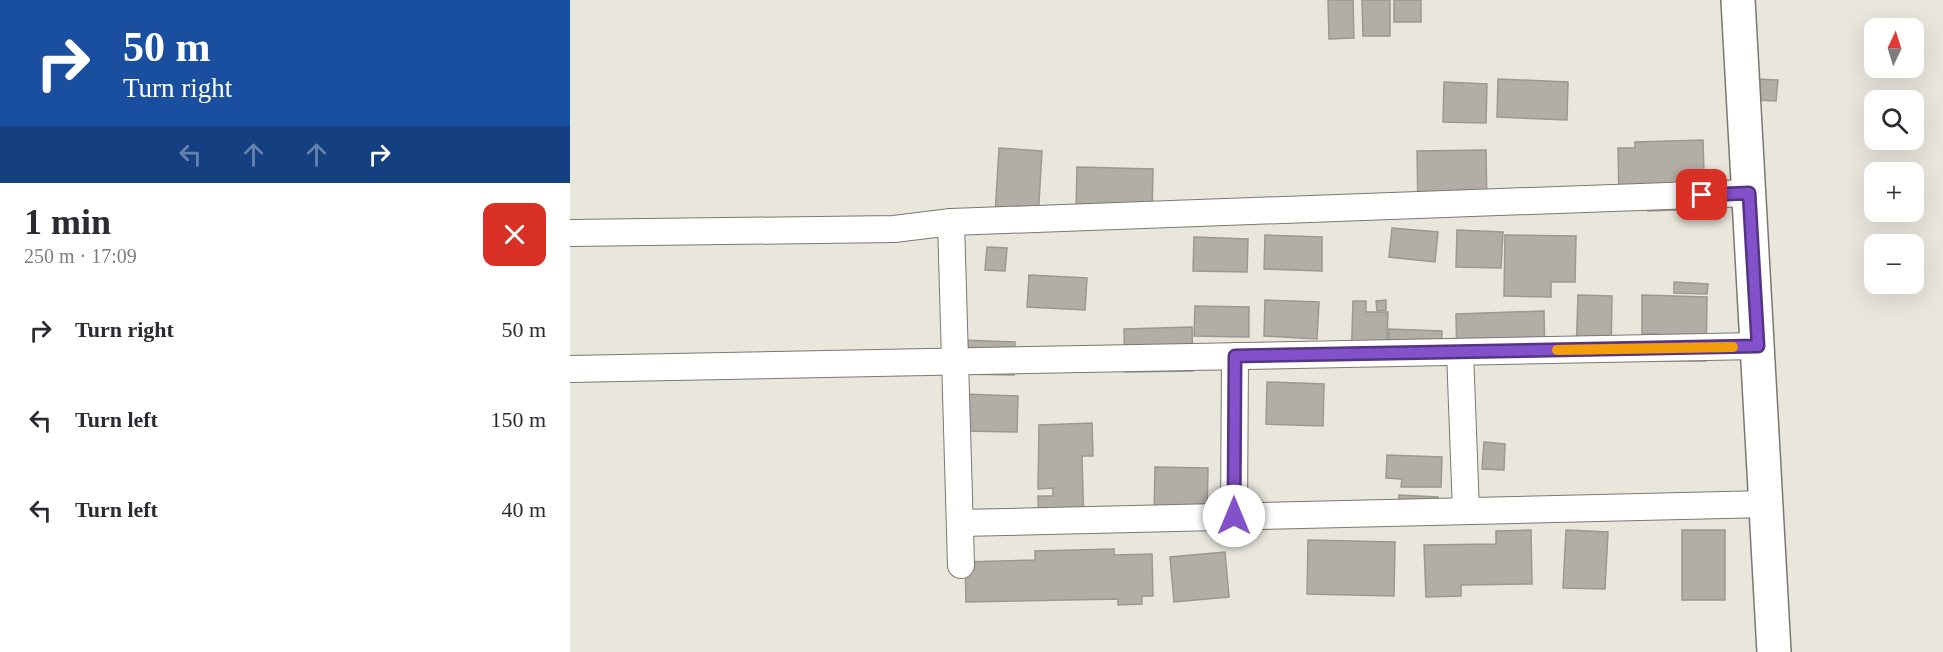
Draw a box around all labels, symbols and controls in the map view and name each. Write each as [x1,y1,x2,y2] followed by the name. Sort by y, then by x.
[1864,18,1924,78] north arrow
[1864,18,1924,294] map controls
[24,24,102,102] icon: right
[123,24,211,70] text: 50 m
[123,73,232,103] text: Turn right
[1864,90,1924,150] button: search
[174,138,207,171] icon: left
[237,138,270,171] icon: ahead
[300,138,333,171] icon: ahead
[363,138,396,171] icon: right
[1864,162,1924,222] button: +
[1676,169,1727,220] pin
[1685,178,1718,211] icon: arrive
[24,202,111,242] text: 1 min
[483,203,546,266] button: close
[1864,234,1924,294] button: −
[24,245,137,267] text: 250 m · 17:09
[24,314,57,347] icon: right
[75,317,174,342] text: Turn right
[501,317,546,342] text: 50 m
[24,404,57,437] icon: left
[75,407,158,432] text: Turn left
[490,407,546,432] text: 150 m
[1202,484,1266,548] position arrow
[24,494,57,527] icon: left
[75,497,158,522] text: Turn left
[501,497,546,522] text: 40 m

